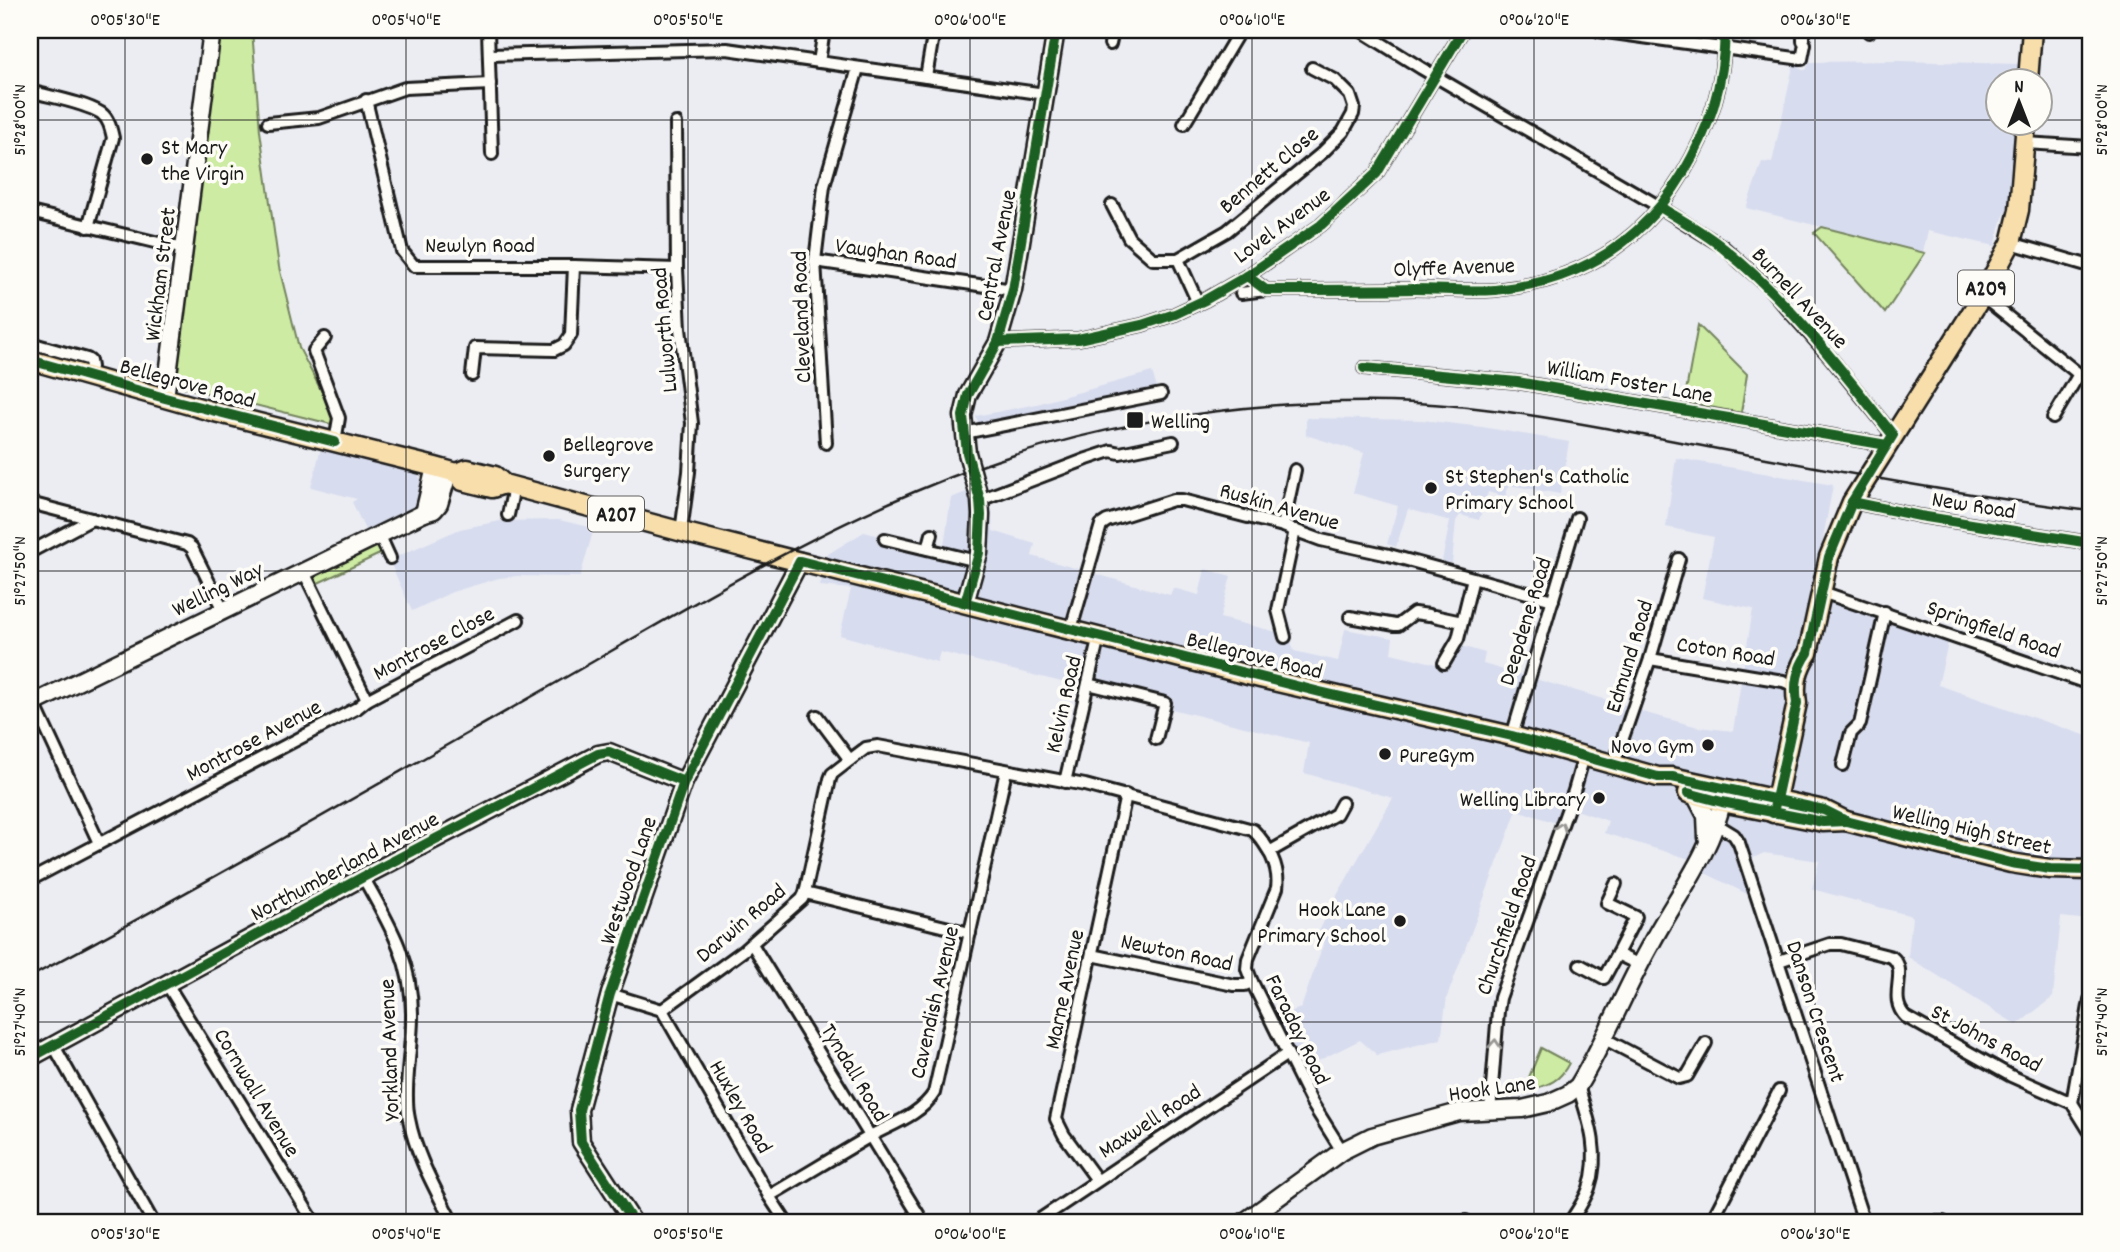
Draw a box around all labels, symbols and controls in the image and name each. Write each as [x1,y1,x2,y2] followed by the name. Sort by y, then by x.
[90,9,160,34] text: 0°05'30"E
[371,9,441,34] text: 0°05'40"E
[653,9,723,34] text: 0°05'50"E
[934,9,1006,34] text: 0°06'00"E
[1219,9,1285,34] text: 0°06'10"E
[1499,9,1569,34] text: 0°06'20"E
[1780,9,1850,34] text: 0°06'30"E
[1983,66,2054,136] north arrow
[2014,75,2024,102] text: N
[9,84,34,156] text: 51°28'00"N
[2091,84,2116,156] text: 51°28'00"N
[1213,120,1327,223] street label: Bennett Close
[161,133,244,192] place label: St Mary the Virgin
[139,151,155,167] marker: St Mary the Virgin
[1228,180,1338,273] street label: Lovel Avenue
[969,187,1027,324] street label: Central Avenue
[138,206,187,343] street label: Wickham Street
[425,231,535,264] street label: Newlyn Road
[833,231,958,280] street label: Vaughan Road
[1742,241,1855,358] street label: Burnell Avenue
[785,250,822,384] street label: Cleveland Road
[1393,251,1516,288] street label: Olyffe Avenue
[645,266,688,394] street label: Lulworth Road
[1958,270,2014,306] road number: A209
[116,351,258,419] street label: Bellegrove Road
[1544,353,1715,414] street label: William Foster Lane
[1151,407,1210,440] place label: Welling
[1125,410,1145,430] marker: Welling
[563,430,654,489] place label: Bellegrove Surgery
[541,448,557,464] marker: Bellegrove Surgery
[1445,462,1629,521] place label: St Stephen's Catholic Primary School
[1215,476,1343,541] street label: Ruskin Avenue
[1423,480,1439,496] marker: St Stephen's Catholic Primary School
[1929,485,2018,530] street label: New Road
[588,496,644,532] road number: A207
[9,536,34,606] text: 51°27'50"N
[2091,536,2116,606] text: 51°27'50"N
[1492,554,1563,690] street label: Deepdene Road
[167,555,270,627] street label: Welling Way
[1922,593,2064,670] street label: Springfield Road
[1599,596,1664,718] street label: Edmund Road
[368,599,501,691] street label: Montrose Close
[1183,625,1326,690] street label: Bellegrove Road
[1674,629,1777,678] street label: Coton Road
[1038,653,1093,757] street label: Kelvin Road
[181,692,328,792] street label: Montrose Avenue
[1611,732,1694,765] place label: Novo Gym
[1700,737,1716,753] marker: Novo Gym
[1399,741,1475,774] place label: PureGym
[1377,746,1393,762] marker: PureGym
[1460,785,1586,818] place label: Welling Library
[1591,790,1607,806] marker: Welling Library
[1888,797,2054,866] street label: Welling High Street
[245,804,446,932] street label: Northumberland Avenue
[593,813,668,950] street label: Westwood Lane
[1553,822,1567,834] one-way arrow
[1469,852,1548,1000] street label: Churchfield Road
[690,877,795,972] street label: Darwin Road
[1257,895,1387,954] place label: Hook Lane Primary School
[1392,913,1408,929] marker: Hook Lane Primary School
[903,923,970,1082] street label: Cavendish Avenue
[1117,926,1235,982] street label: Newton Road
[1038,927,1095,1053] street label: Marne Avenue
[1775,937,1852,1087] street label: Danson Crescent
[1255,970,1337,1091] street label: Faraday Road
[373,978,410,1122] street label: Yorkland Avenue
[9,988,34,1056] text: 51°27'40"N
[2091,988,2116,1056] text: 51°27'40"N
[1924,997,2047,1083] street label: St Johns Road
[811,1018,895,1129] street label: Tyndall Road
[203,1023,307,1165] street label: Cornwall Avenue
[1487,1038,1502,1049] one-way arrow
[699,1055,779,1161] street label: Huxley Road
[1447,1068,1538,1113] street label: Hook Lane
[1093,1077,1209,1169] street label: Maxwell Road
[90,1223,160,1248] text: 0°05'30"E
[371,1223,441,1248] text: 0°05'40"E
[653,1223,723,1248] text: 0°05'50"E
[934,1223,1006,1248] text: 0°06'00"E
[1219,1223,1285,1248] text: 0°06'10"E
[1499,1223,1569,1248] text: 0°06'20"E
[1780,1223,1850,1248] text: 0°06'30"E

